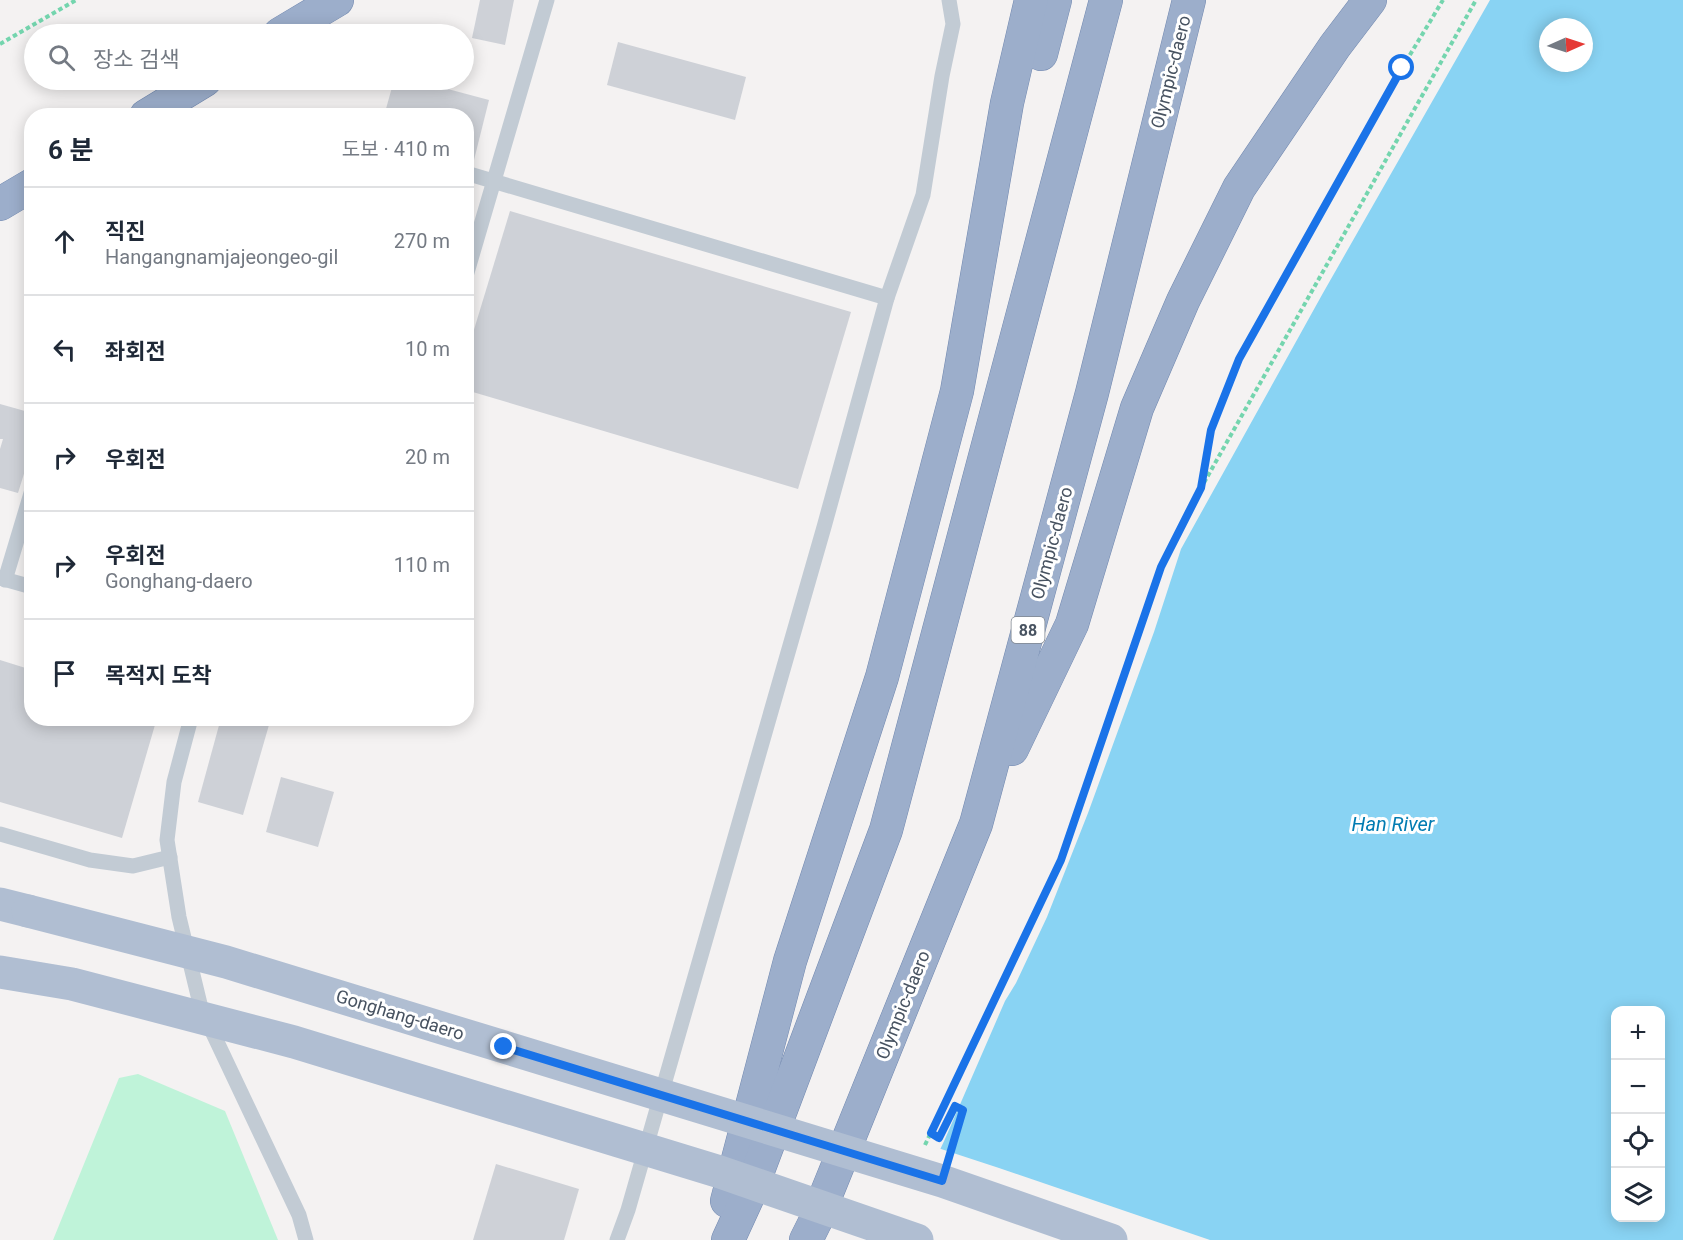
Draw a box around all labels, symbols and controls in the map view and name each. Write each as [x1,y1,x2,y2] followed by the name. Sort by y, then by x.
[1146,13,1195,131] street label: Olympic-daero
[1539,18,1593,72] north arrow
[24,24,474,90] search box
[45,41,78,74] icon: search
[93,47,179,72] text: 장소 검색
[1388,54,1414,80] route start
[48,135,93,165] text: 6 분
[342,137,450,161] text: 도보 · 410 m
[105,219,145,244] text: 직진
[48,225,81,258] icon: ahead
[394,229,450,253] text: 270 m
[105,245,338,269] text: Hangangnamjajeongeo-gil
[48,333,81,366] icon: left
[405,337,450,361] text: 10 m
[105,339,166,364] text: 좌회전
[48,441,81,474] icon: right
[405,445,450,469] text: 20 m
[105,447,166,472] text: 우회전
[1026,484,1077,601] street label: Olympic-daero
[105,543,166,568] text: 우회전
[48,549,81,582] icon: right
[394,553,450,577] text: 110 m
[105,569,253,593] text: Gonghang-daero
[1012,617,1044,643] road number: 88
[48,657,81,690] icon: arrive
[105,663,212,688] text: 목적지 도착
[1352,812,1436,836] water label: Han River
[871,947,934,1062] street label: Olympic-daero
[333,985,467,1044] street label: Gonghang-daero
[1611,1006,1665,1222] map controls
[1611,1006,1665,1060] button: +
[490,1033,516,1059] route end
[1611,1060,1665,1114] button: −
[1611,1114,1665,1168] button: locate
[1611,1168,1665,1222] button: layers

